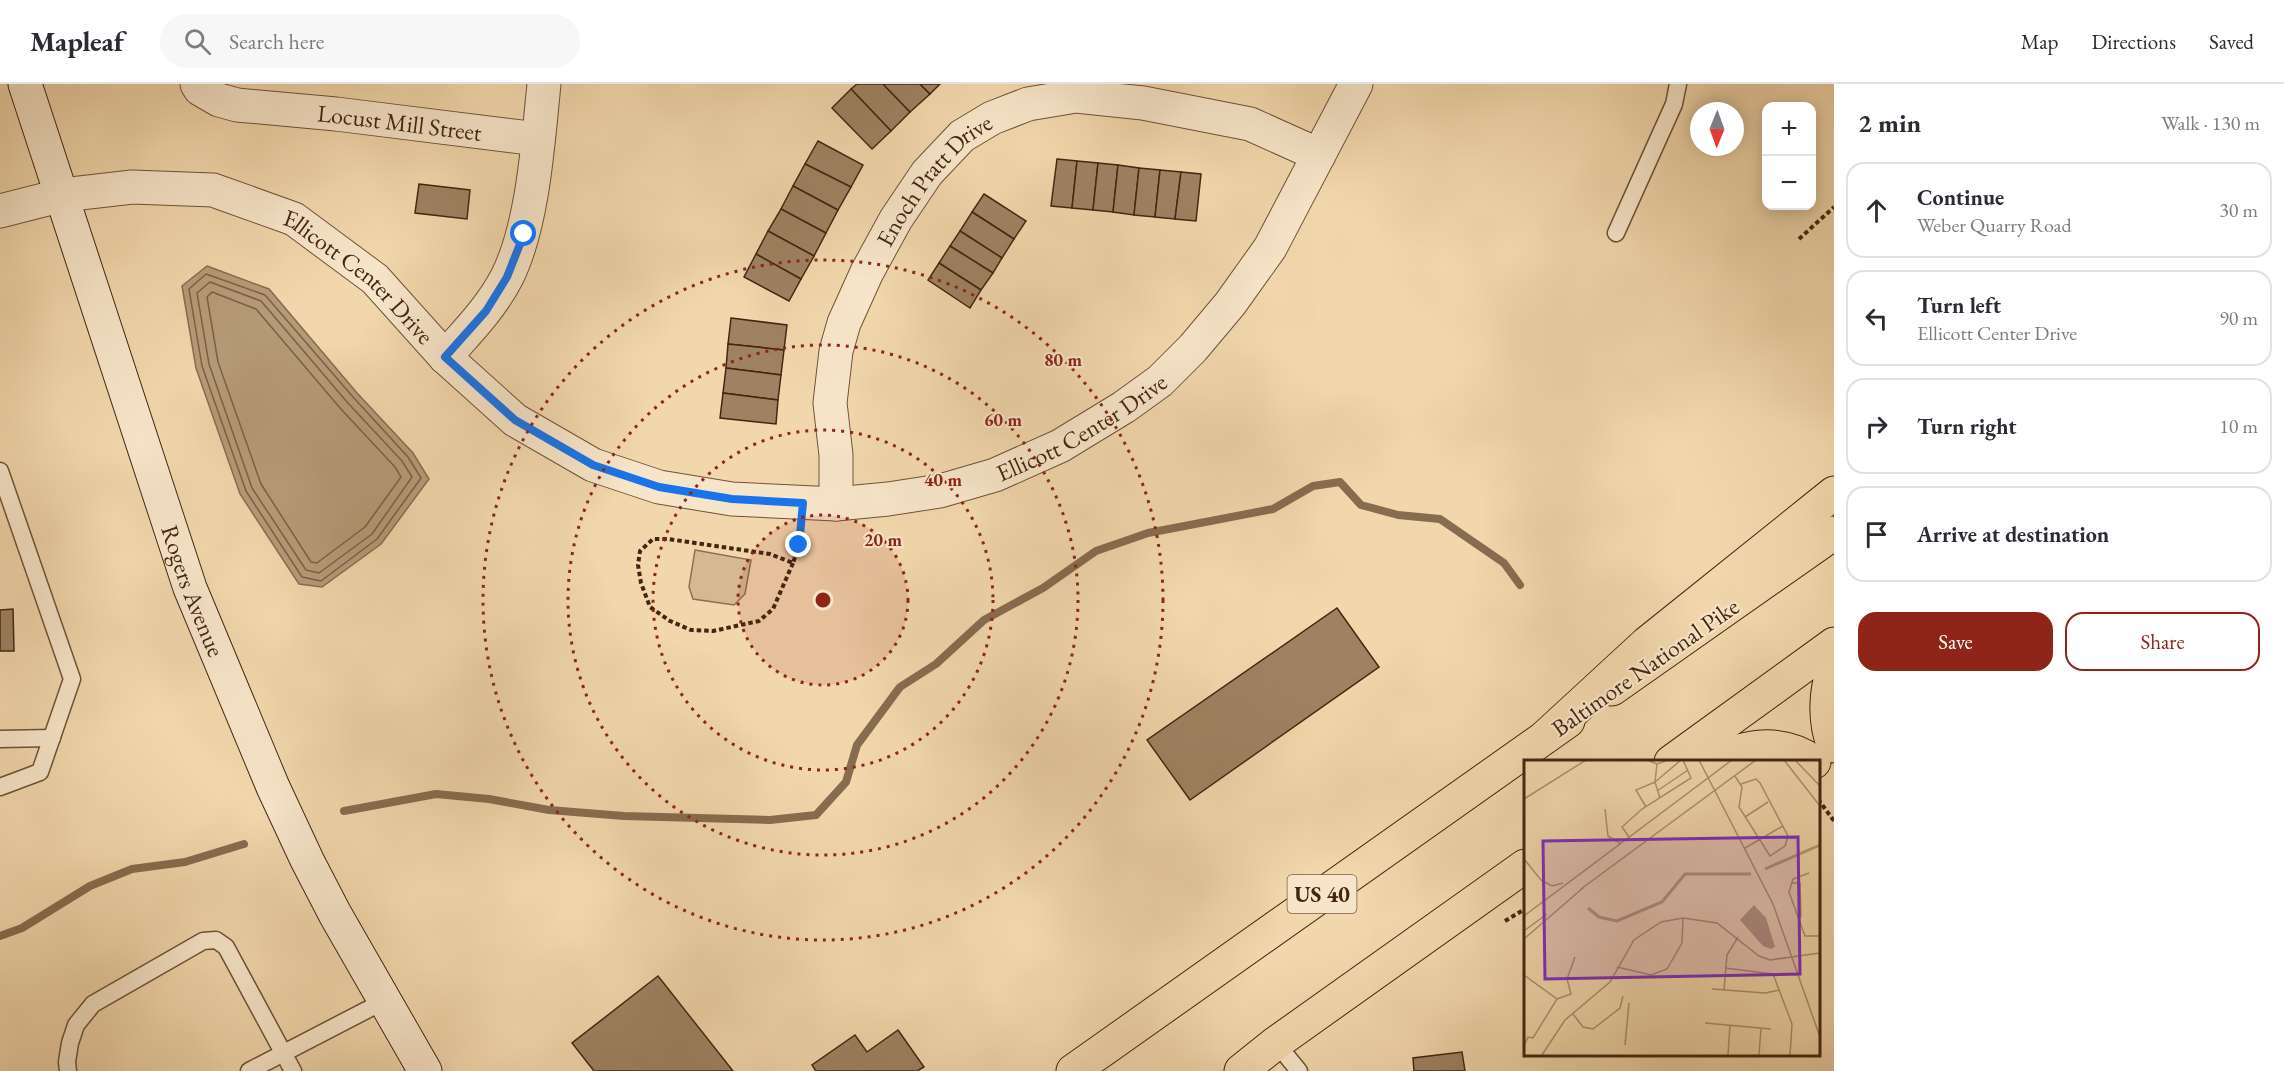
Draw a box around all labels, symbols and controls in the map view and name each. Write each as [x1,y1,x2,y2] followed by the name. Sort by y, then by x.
[160,14,580,68] search box
[30,23,124,59] text: Mapleaf
[181,25,214,58] icon: search
[229,27,324,56] text: Search here
[2021,28,2058,55] text: Map
[2091,28,2176,55] text: Directions
[2209,28,2254,55] text: Saved
[316,97,484,147] street label: Locust Mill Street
[1690,102,1744,156] north arrow
[1762,102,1816,210] map controls
[1762,102,1816,156] button: +
[869,106,997,252] street label: Enoch Pratt Drive
[1858,106,1921,140] text: 2 min
[2161,110,2260,136] text: Walk · 130 m
[1762,156,1816,210] button: −
[1917,183,2004,212] text: Continue
[1860,194,1893,227] icon: ahead
[2219,197,2258,223] text: 30 m
[280,201,441,350] street label: Ellicott Center Drive
[1917,212,2072,238] text: Weber Quarry Road
[510,220,536,246] route start
[1917,291,2001,320] text: Turn left
[1860,302,1893,335] icon: left
[2219,305,2258,331] text: 90 m
[1917,320,2077,346] text: Ellicott Center Drive
[1044,348,1082,371] text: 80 m
[991,366,1173,488] street label: Ellicott Center Drive
[984,408,1022,431] text: 60 m
[1860,410,1893,443] icon: right
[1917,412,2016,441] text: Turn right
[2219,413,2258,439] text: 10 m
[924,468,962,491] text: 40 m
[1860,518,1893,551] icon: arrive
[1917,520,2109,549] text: Arrive at destination
[155,521,232,661] street label: Rogers Avenue
[864,528,902,551] text: 20 m
[785,531,811,557] route end
[813,590,833,610] centre of rings
[1545,591,1745,743] street label: Baltimore National Pike
[1858,612,2053,671] button: Save
[2065,612,2260,671] button: Share
[1524,760,1819,1056] inset map
[1288,875,1356,913] road number: US 40

